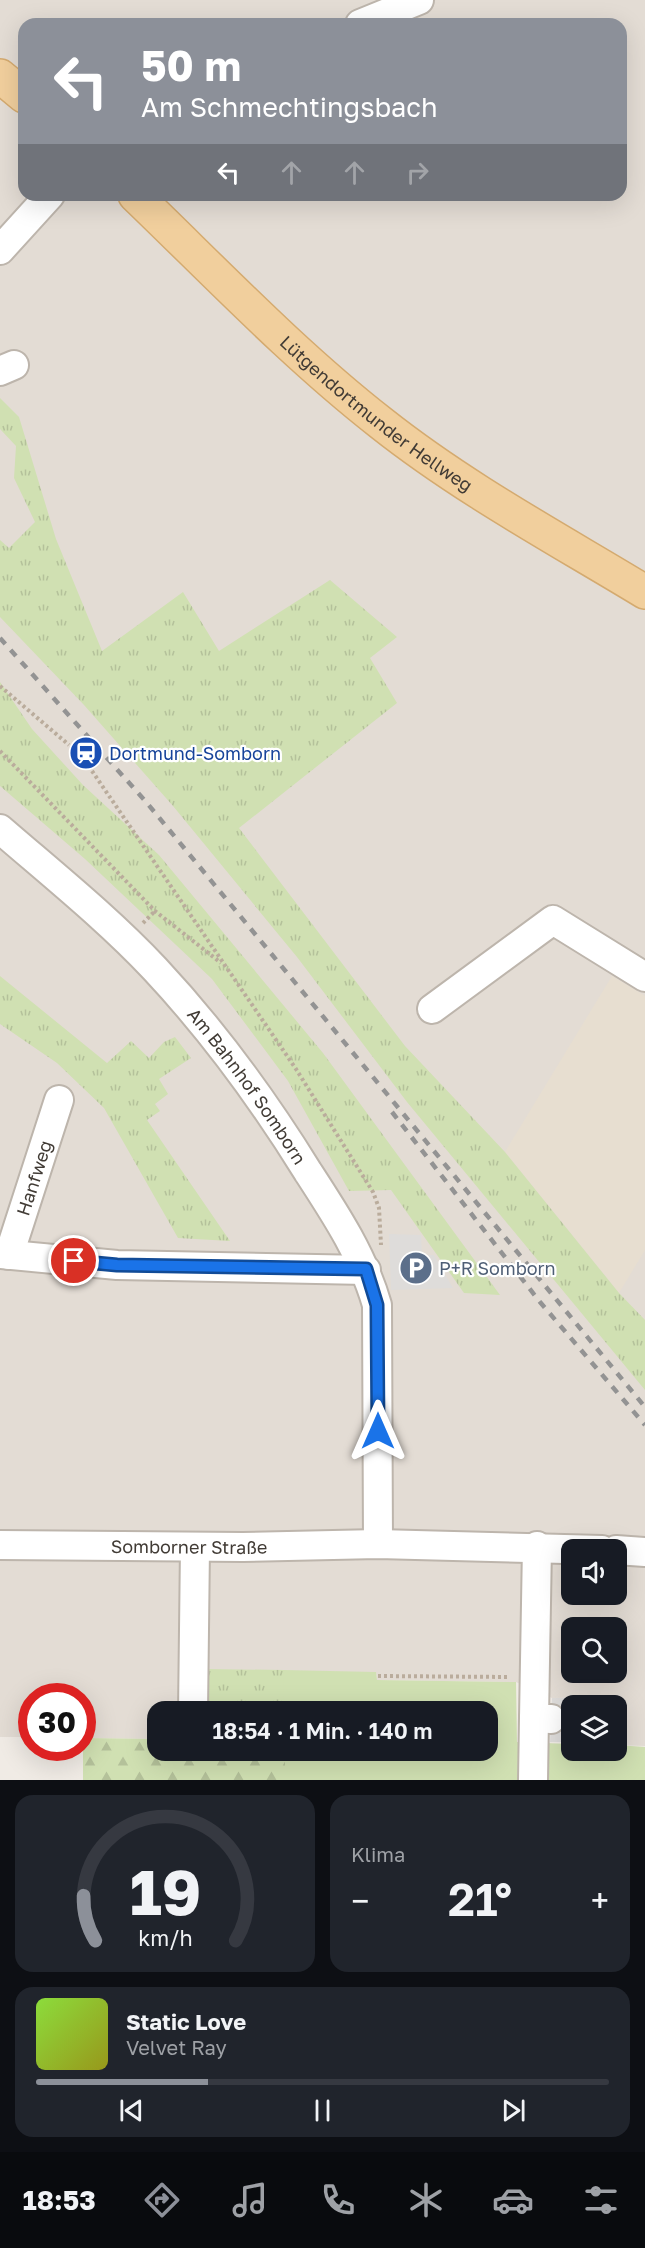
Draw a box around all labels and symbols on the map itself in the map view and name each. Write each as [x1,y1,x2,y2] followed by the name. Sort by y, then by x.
[276,331,477,496] street label: Lütgendortmunder Hellweg
[68,735,104,771] station icon: Dortmund-Somborn
[109,742,281,764] place label: Dortmund-Somborn
[183,1003,311,1168] street label: Am Bahnhof Somborn
[11,1138,56,1218] street label: Hanfweg
[48,1235,99,1286] pin
[398,1250,434,1286] parking icon: P+R Somborn
[439,1257,556,1279] place label: P+R Somborn
[346,1399,410,1463] position arrow
[111,1535,268,1558] street label: Somborner Straße
[18,1683,96,1761] speed limit sign: 30

